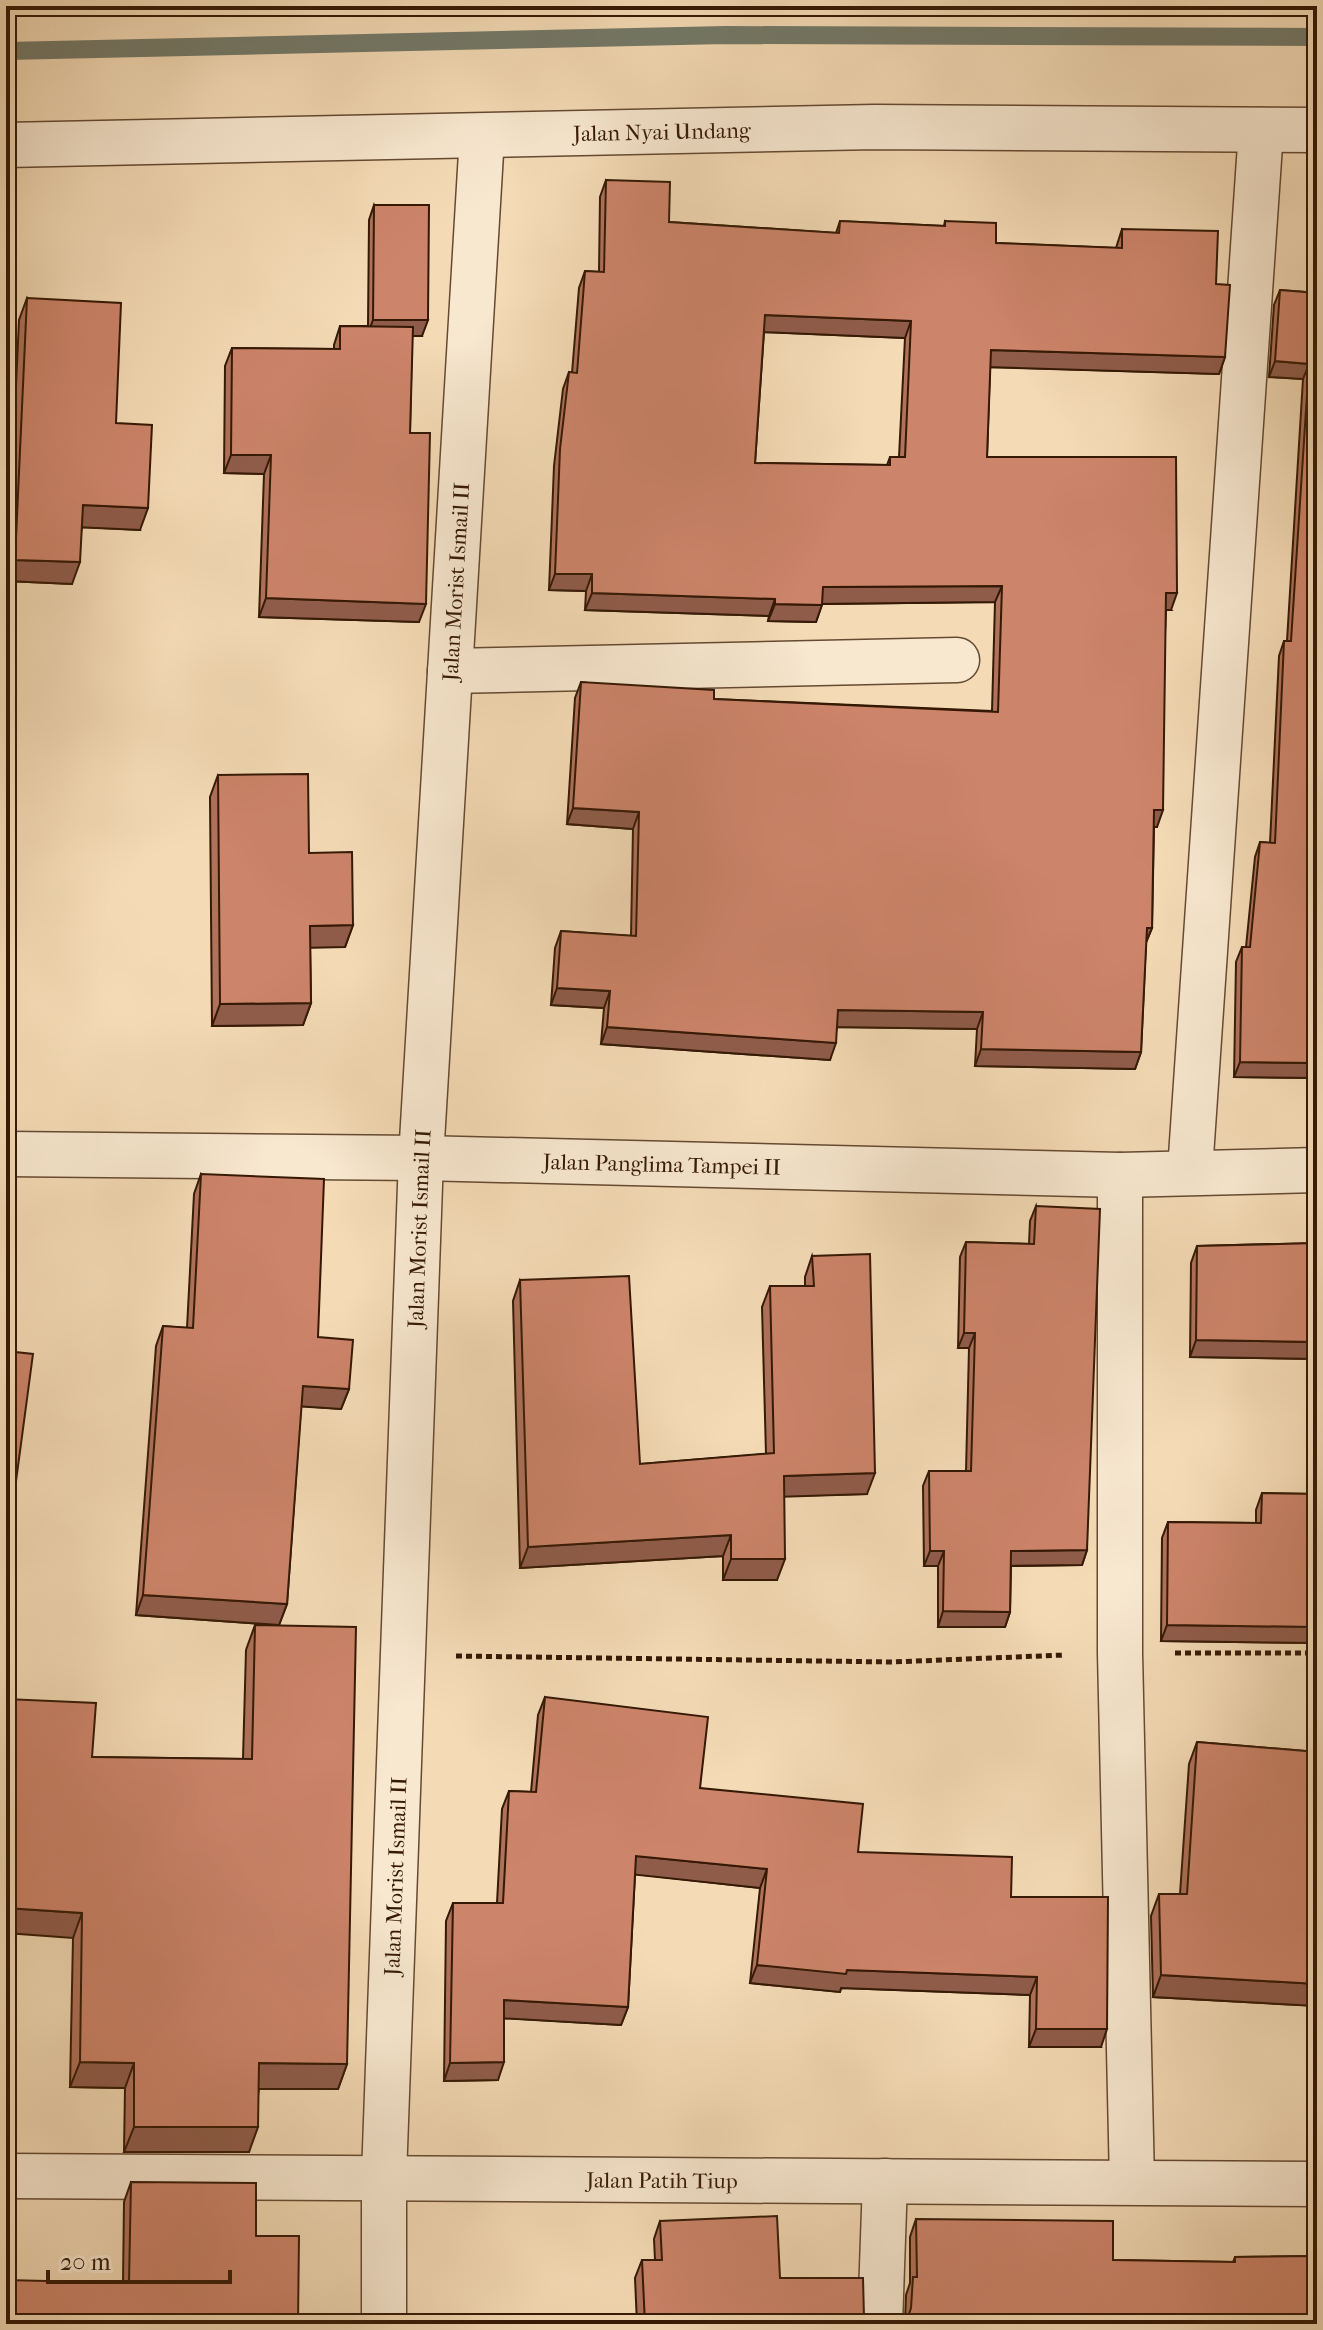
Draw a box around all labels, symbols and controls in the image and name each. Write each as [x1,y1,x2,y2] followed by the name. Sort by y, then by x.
[571,118,751,147] street label: Jalan Nyai Undang
[437,481,475,684] street label: Jalan Morist Ismail II
[403,1128,437,1331] street label: Jalan Morist Ismail II
[541,1149,782,1181] street label: Jalan Panglima Tampei II
[379,1776,413,1978] street label: Jalan Morist Ismail II
[584,2168,738,2194] street label: Jalan Patih Tiup
[48,2234,230,2284] scale bar
[60,2248,111,2276] text: 20 m

